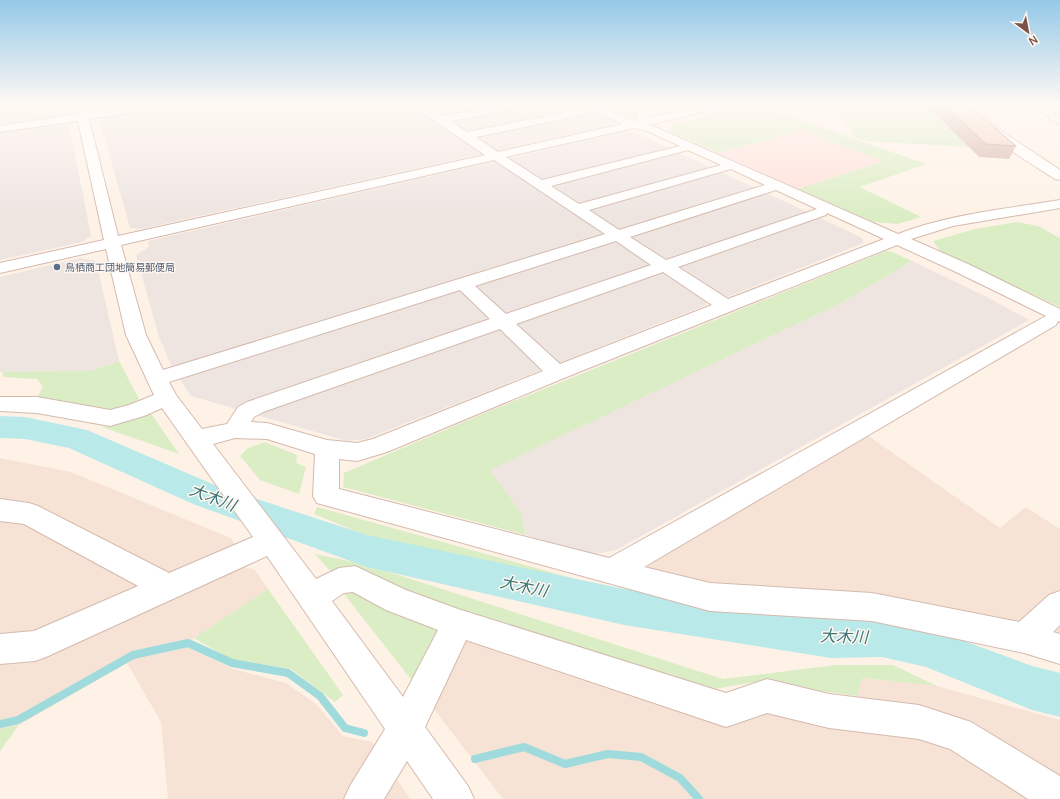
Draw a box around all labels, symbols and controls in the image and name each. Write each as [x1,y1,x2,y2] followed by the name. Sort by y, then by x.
[1008,12,1048,52] north arrow
[1026,32,1041,49] text: N
[65,260,175,274] place label: 鳥栖商工団地簡易郵便局
[52,262,62,272] marker: 鳥栖商工団地簡易郵便局
[187,478,241,517] water label: 大木川
[498,570,552,602] water label: 大木川
[820,624,870,648] water label: 大木川

